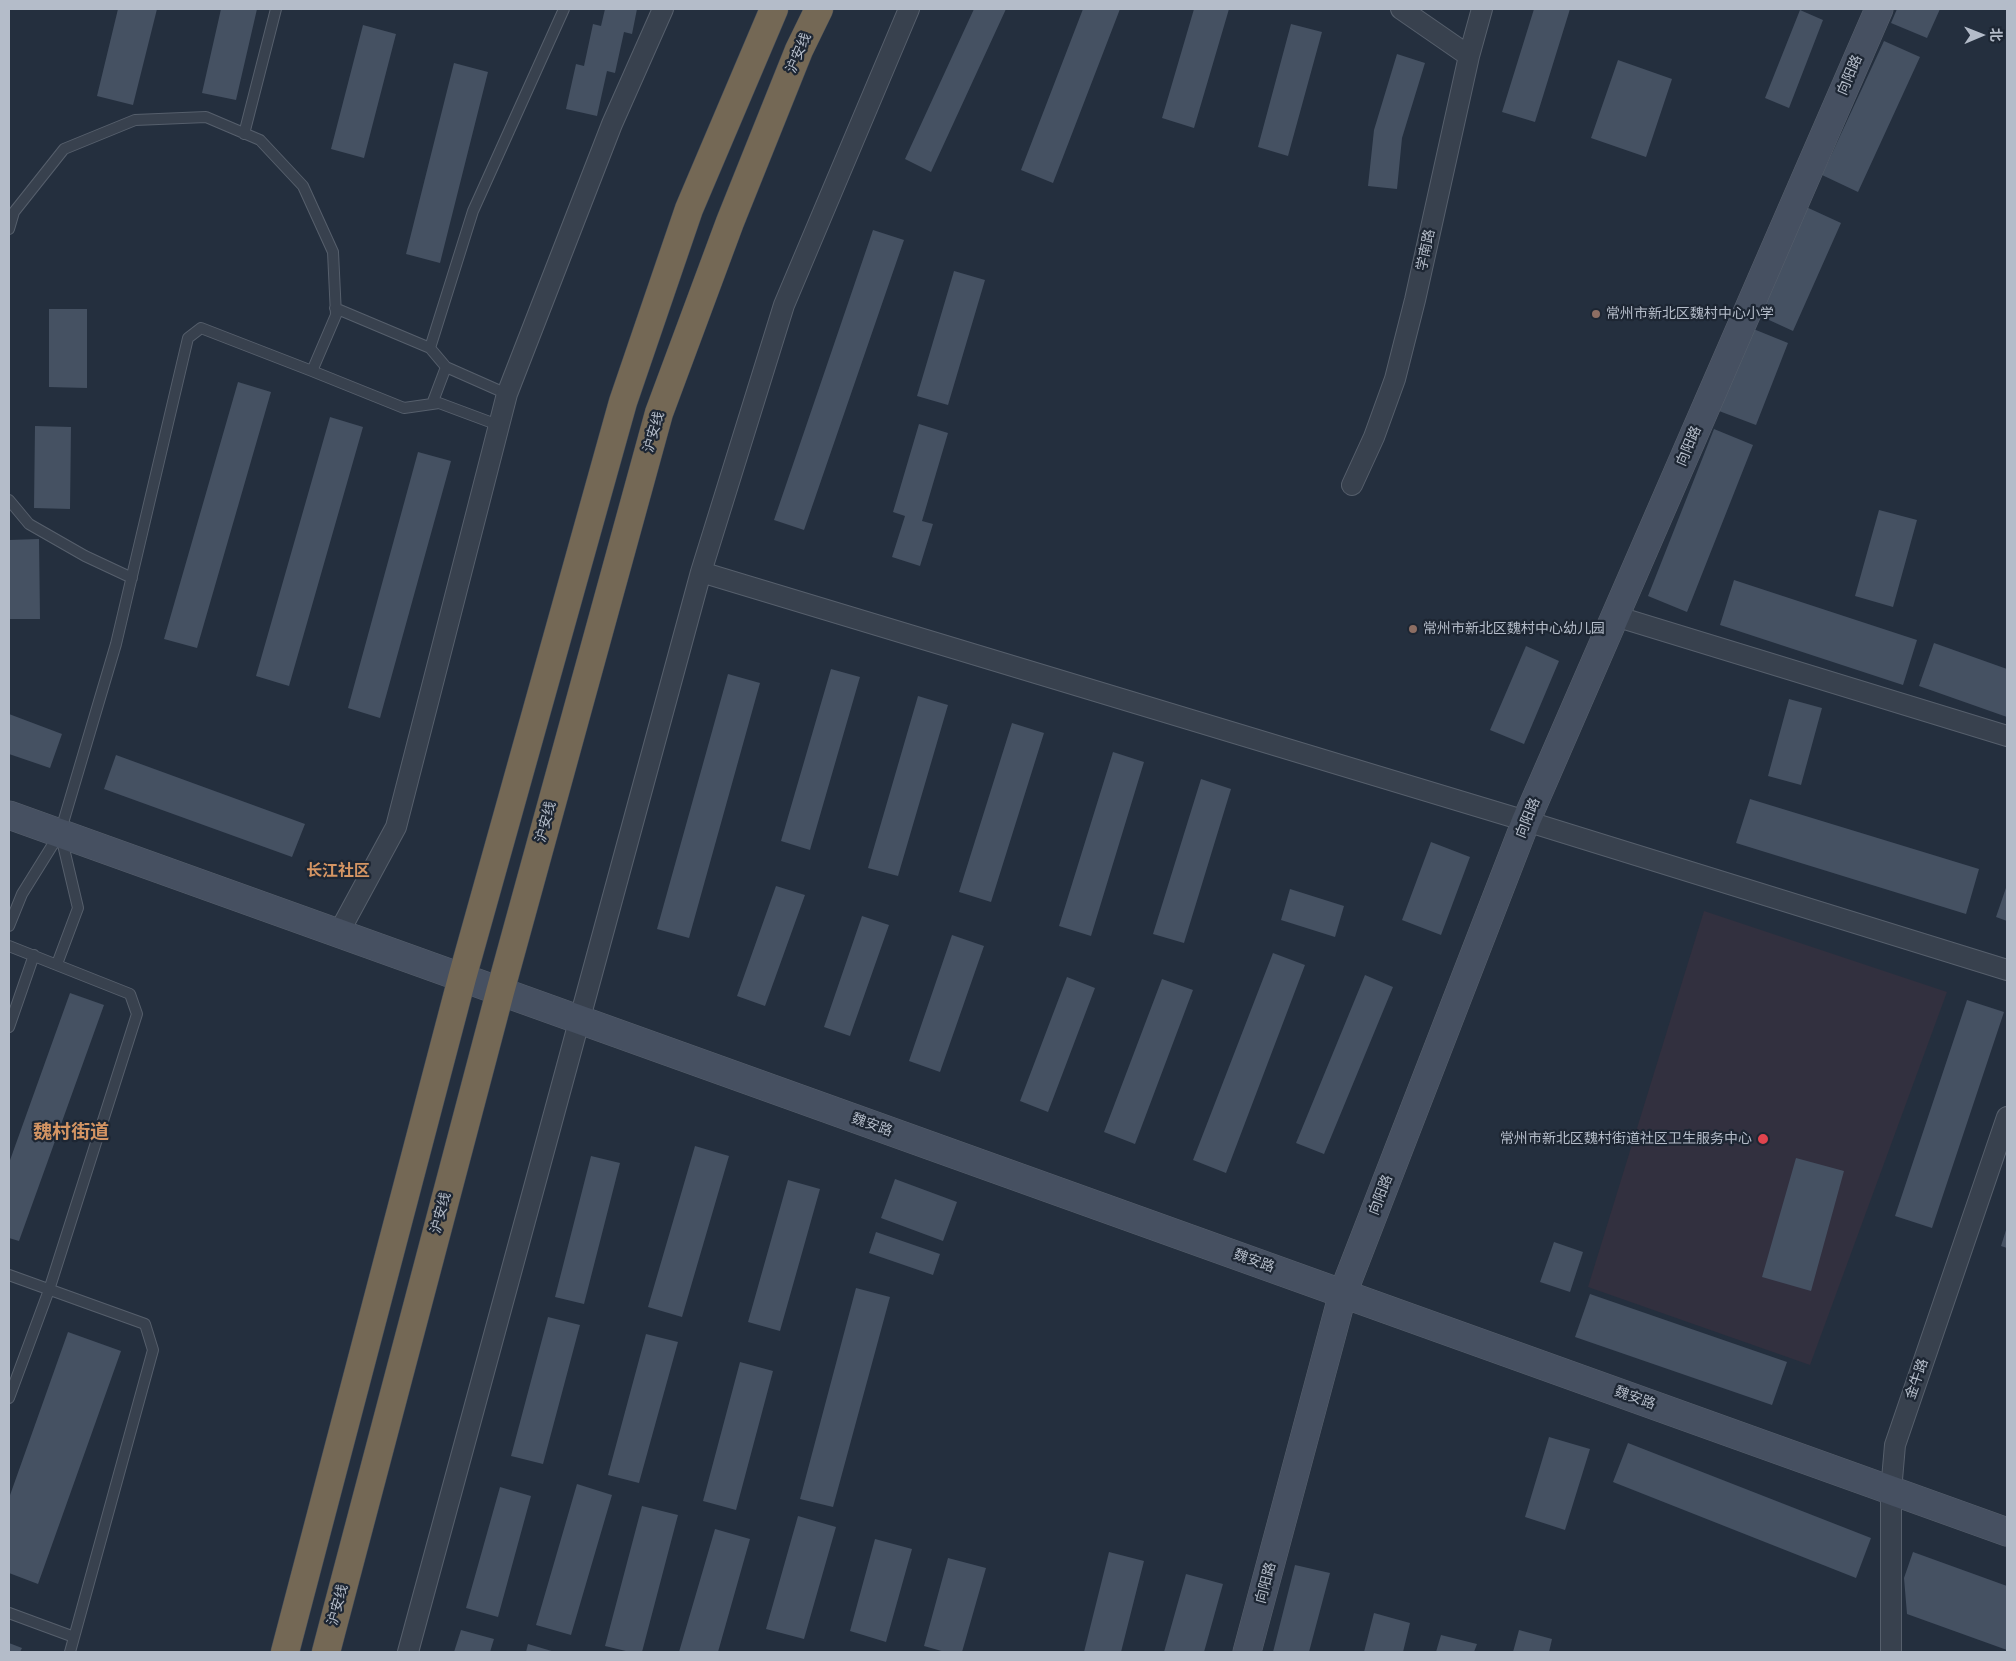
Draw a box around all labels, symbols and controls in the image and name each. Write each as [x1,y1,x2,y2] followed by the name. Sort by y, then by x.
[1956,10,2006,60] north arrow
[1987,28,2005,42] text: 北
[783,30,815,76] street label: 沪安线
[1834,52,1866,98] street label: 向阳路
[1413,228,1439,272] street label: 学南路
[1606,306,1774,322] place label: 常州市新北区魏村中心小学
[1590,308,1602,320] marker: 常州市新北区魏村中心小学
[640,409,668,455] street label: 沪安线
[1673,423,1705,469] street label: 向阳路
[1423,621,1605,637] place label: 常州市新北区魏村中心幼儿园
[1407,623,1419,635] marker: 常州市新北区魏村中心幼儿园
[1512,795,1544,841] street label: 向阳路
[532,800,560,844] street label: 沪安线
[306,861,370,881] district label: 长江社区
[849,1110,895,1140] street label: 魏安路
[33,1121,109,1143] district label: 魏村街道
[1500,1131,1752,1147] place label: 常州市新北区魏村街道社区卫生服务中心
[1756,1132,1770,1146] marker: 常州市新北区魏村街道社区卫生服务中心
[1366,1172,1396,1218] street label: 向阳路
[427,1191,455,1235] street label: 沪安线
[1231,1246,1277,1276] street label: 魏安路
[1902,1356,1932,1402] street label: 金牛路
[1612,1383,1658,1413] street label: 魏安路
[1252,1561,1280,1605] street label: 向阳路
[324,1583,352,1627] street label: 沪安线

